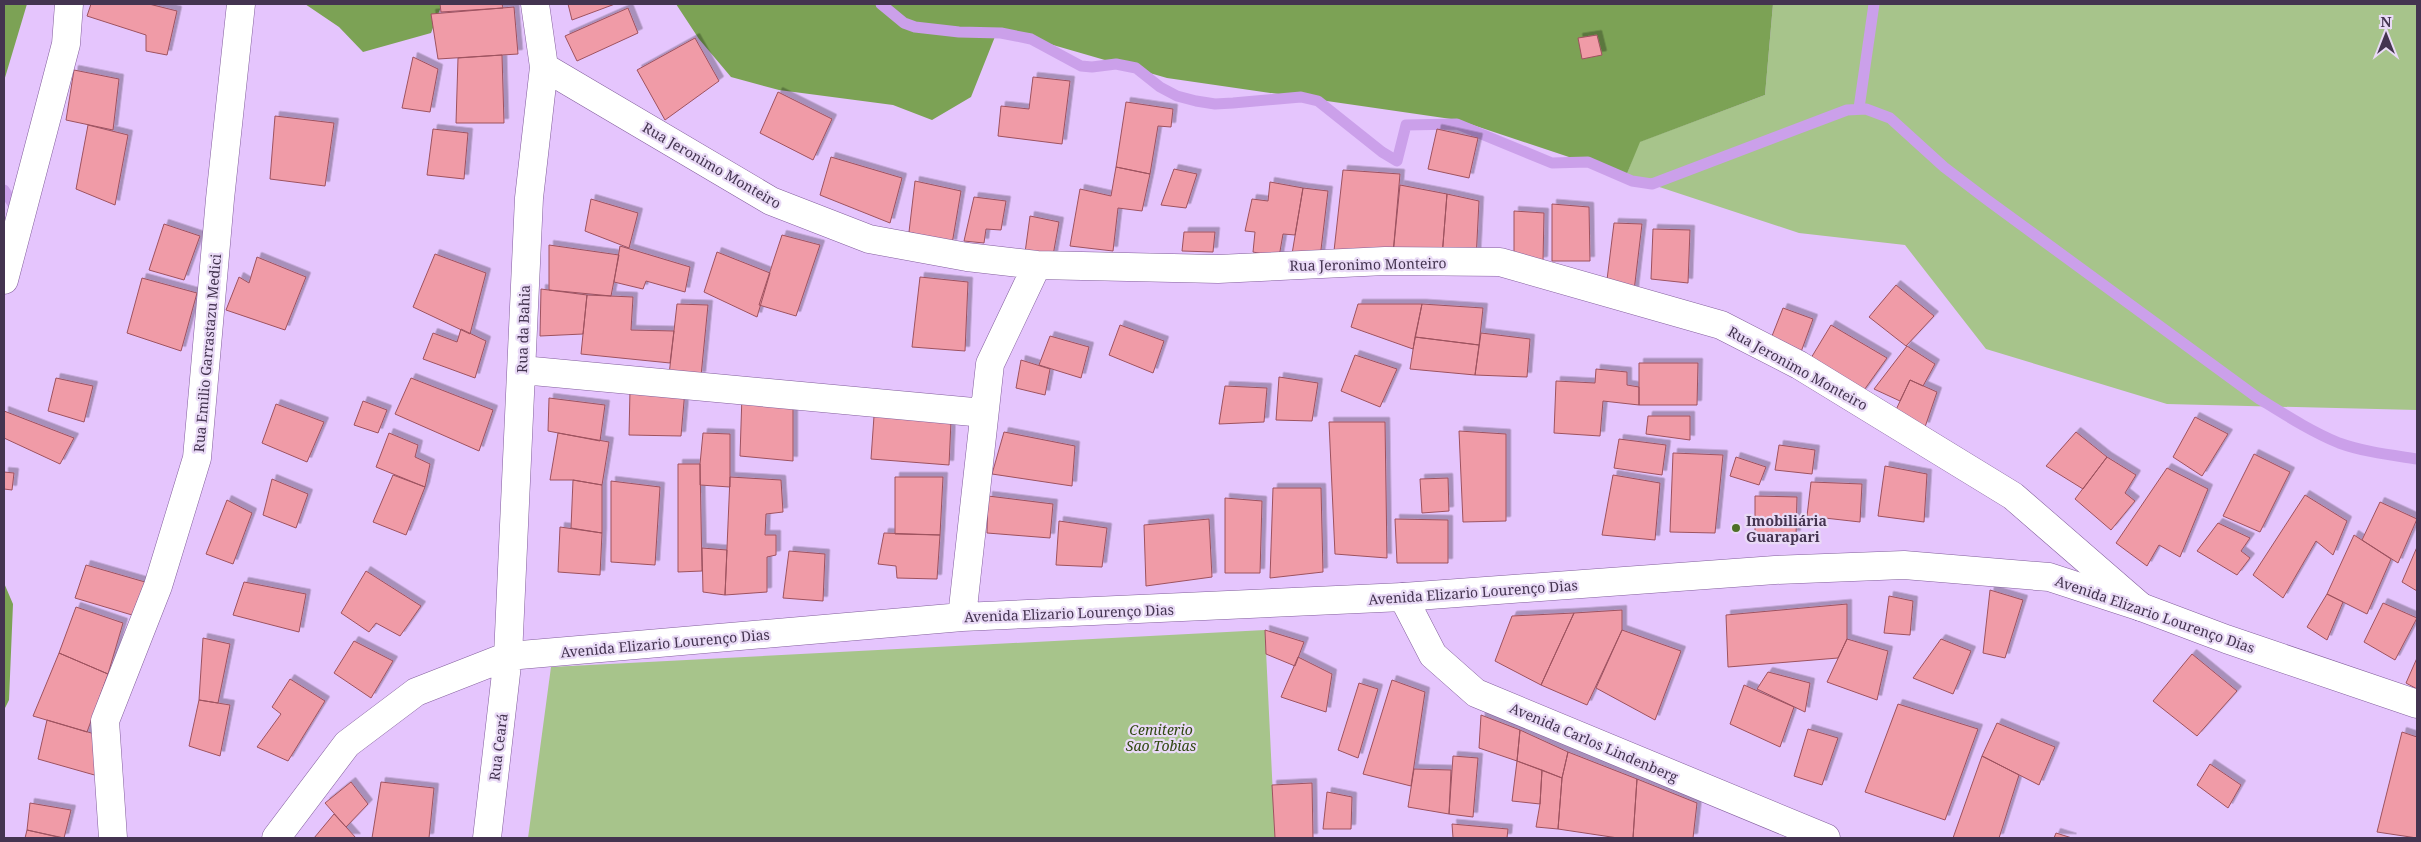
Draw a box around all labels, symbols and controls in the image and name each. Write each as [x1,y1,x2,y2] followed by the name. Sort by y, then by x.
[2361,10,2411,60] north arrow
[2380,12,2392,31] text: N
[639,118,785,212] street label: Rua Jeronimo Monteiro
[189,252,225,453] street label: Rua Emilio Garrastazu Medici
[1289,253,1447,275] street label: Rua Jeronimo Monteiro
[512,285,534,373] street label: Rua da Bahia
[1725,322,1871,414] street label: Rua Jeronimo Monteiro
[1746,511,1827,546] place label: Imobiliária Guarapari
[1730,522,1742,534] marker: Imobiliária Guarapari
[2053,571,2257,657] street label: Avenida Elizario Lourenço Dias
[1368,575,1578,609] street label: Avenida Elizario Lourenço Dias
[964,600,1174,626] street label: Avenida Elizario Lourenço Dias
[560,624,770,662] street label: Avenida Elizario Lourenço Dias
[1507,698,1682,786] street label: Avenida Carlos Lindenberg
[484,712,512,782] street label: Rua Ceará
[1126,720,1197,755] park label: Cemiterio Sao Tobias

